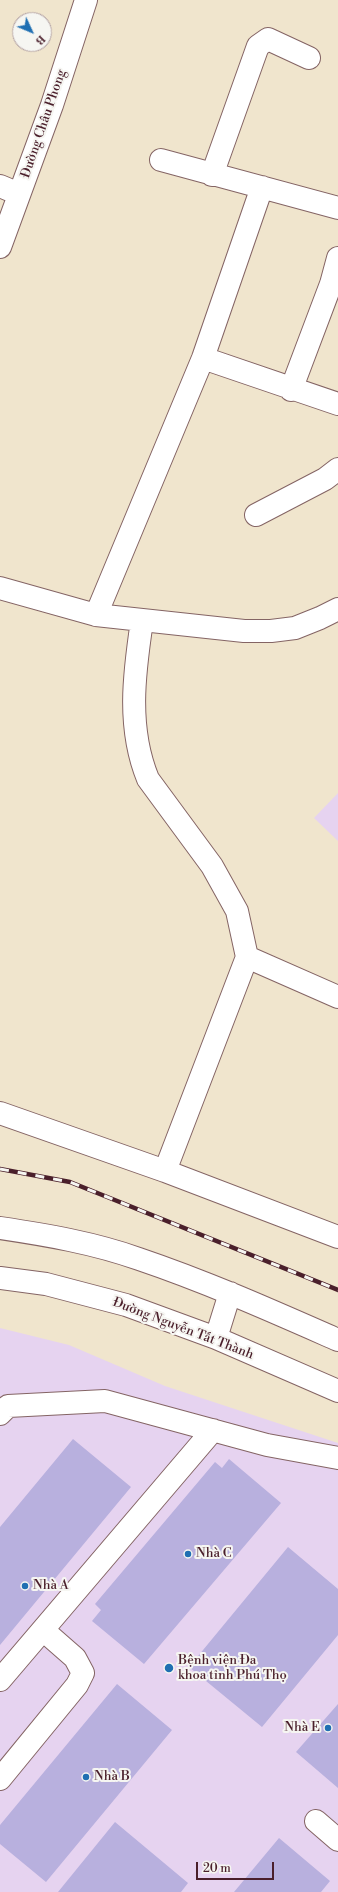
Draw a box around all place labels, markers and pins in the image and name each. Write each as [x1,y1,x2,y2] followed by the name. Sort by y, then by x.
[196,1546,232,1562] place label: Nhà C
[183,1549,193,1559] marker: Nhà C
[33,1578,69,1594] place label: Nhà A
[20,1581,30,1591] marker: Nhà A
[178,1653,287,1684] place label: Bệnh viện Đa khoa tỉnh Phú Thọ
[163,1662,175,1674] marker: Bệnh viện Đa khoa tỉnh Phú Thọ
[284,1720,320,1736] place label: Nhà E
[323,1723,333,1733] marker: Nhà E
[94,1769,130,1785] place label: Nhà B
[81,1772,91,1782] marker: Nhà B

